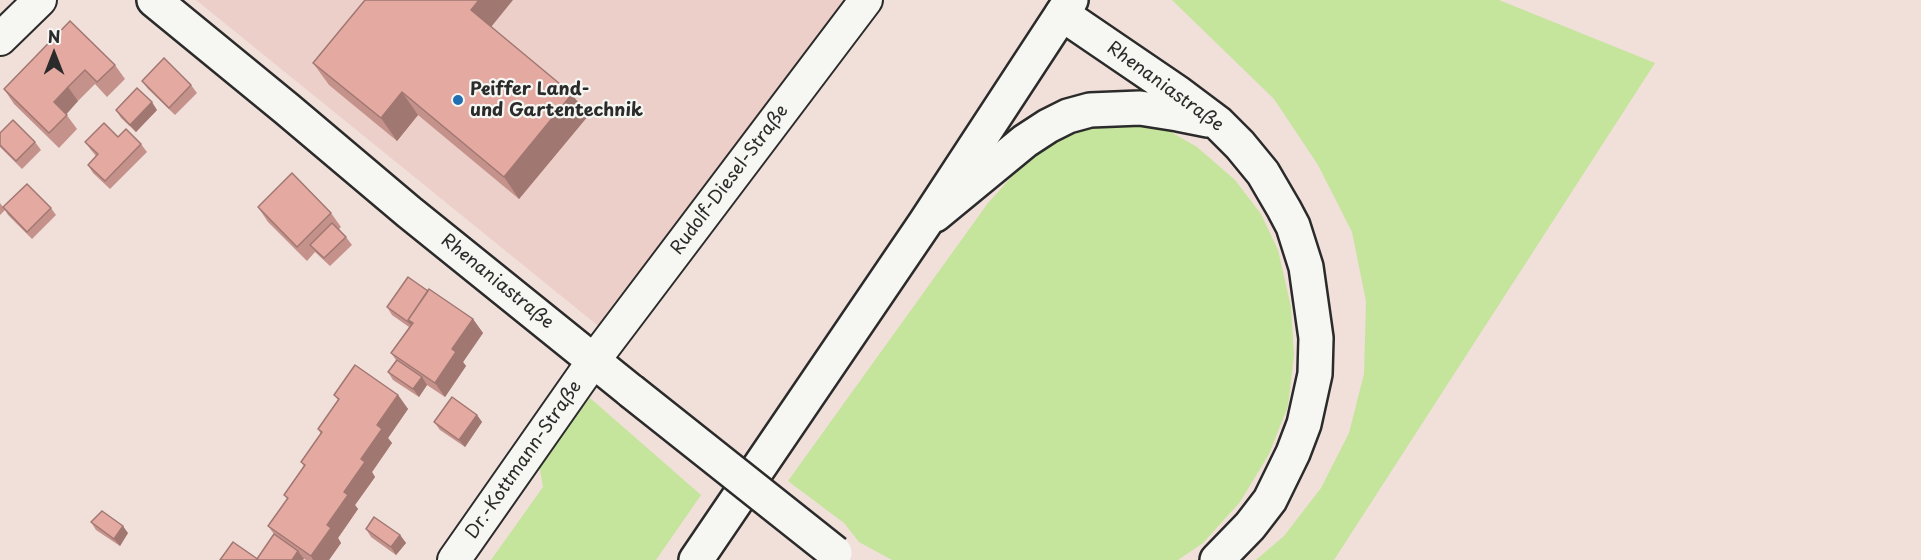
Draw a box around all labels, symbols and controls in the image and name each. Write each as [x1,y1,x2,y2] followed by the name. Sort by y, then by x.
[24,24,84,84] north arrow
[48,24,60,48] text: N
[1103,38,1227,136] street label: Rhenaniastraße
[470,79,643,122] place label: Peiffer Land- und Gartentechnik
[451,93,465,107] marker: Peiffer Land- und Gartentechnik
[667,101,793,259] street label: Rudolf-Diesel-Straße
[436,230,558,334] street label: Rhenaniastraße
[461,377,587,543] street label: Dr.-Kottmann-Straße

